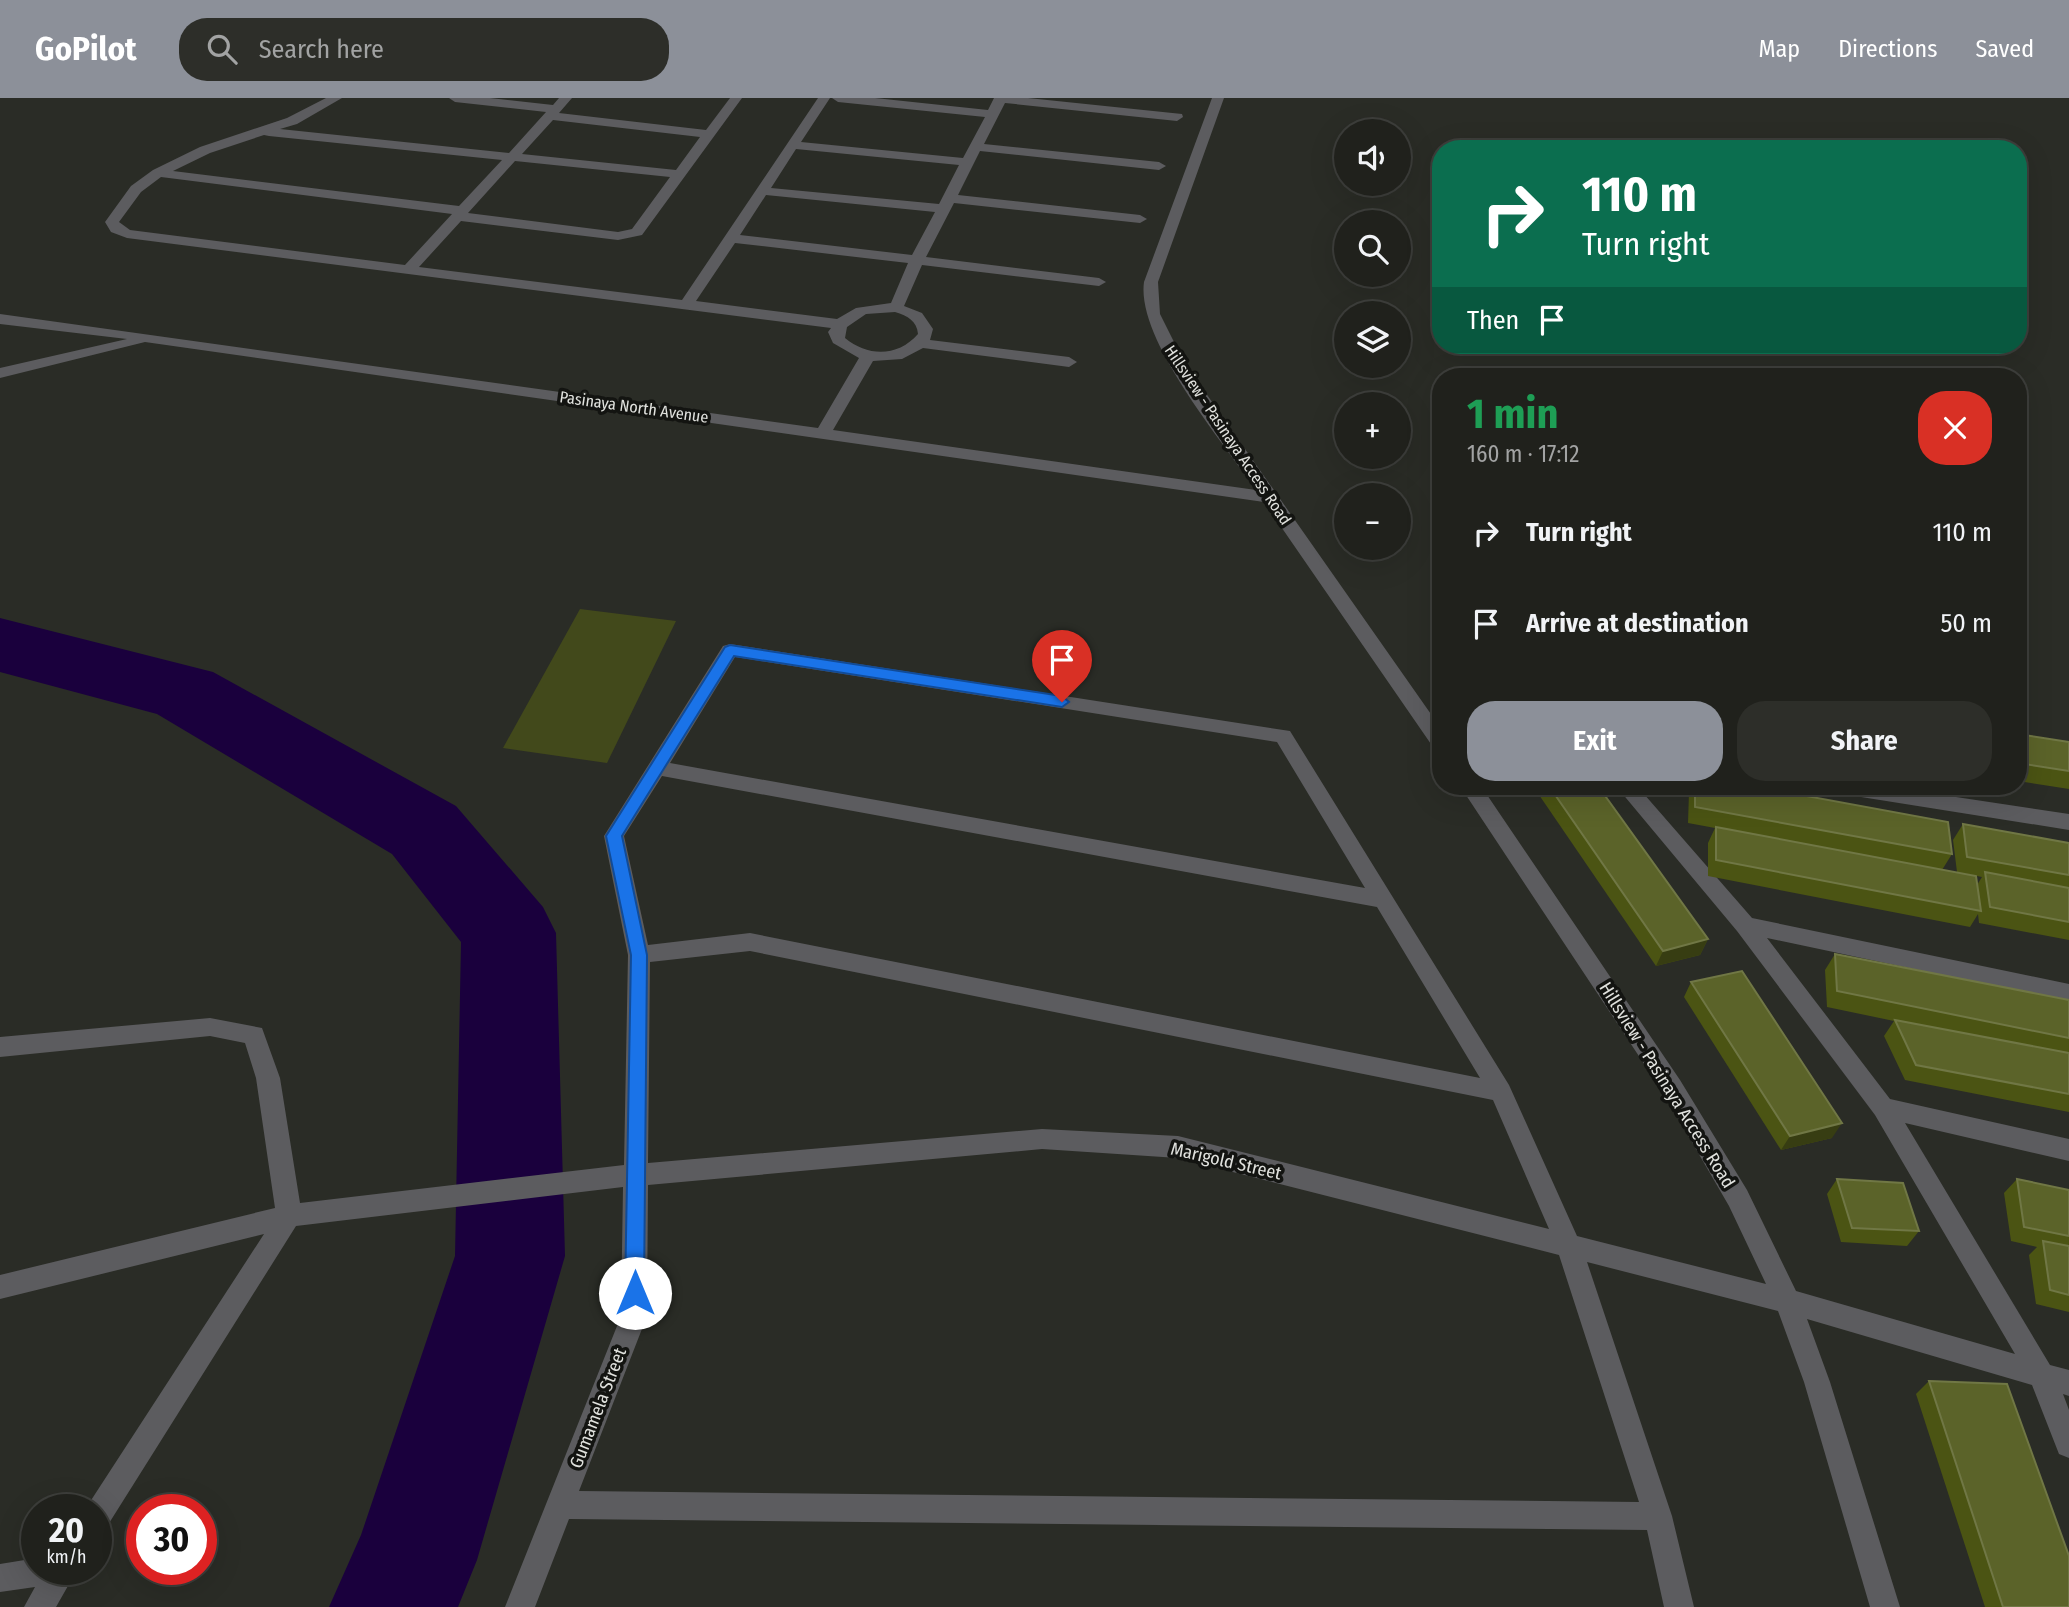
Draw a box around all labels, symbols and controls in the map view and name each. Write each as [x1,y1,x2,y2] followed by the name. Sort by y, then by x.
[179,18,669,81] search box
[35,29,137,69] text: GoPilot
[203,30,241,68] icon: search
[259,34,384,65] text: Search here
[1759,35,1800,63] text: Map
[1838,35,1937,63] text: Directions
[1975,35,2034,63] text: Saved
[1334,119,1411,560] map controls
[1334,119,1411,196] button: sound
[1582,165,1697,224] text: 110 m
[1467,168,1558,259] icon: right
[1334,210,1411,287] button: search
[1582,225,1709,263] text: Turn right
[1334,301,1411,378] button: layers
[1533,301,1571,339] icon: arrive
[1467,305,1519,336] text: Then
[1161,342,1295,528] street label: Hillsview - Pasinaya Access Road
[558,387,710,427] street label: Pasinaya North Avenue
[1467,389,1558,439] text: 1 min
[1918,391,1992,465] button: close
[1334,392,1411,469] button: +
[1467,440,1579,468] text: 160 m · 17:12
[1334,483,1411,560] button: −
[1467,514,1505,552] icon: right
[1526,517,1632,548] text: Turn right
[1932,517,1992,548] text: 110 m
[1467,605,1505,643] icon: arrive
[1526,608,1749,639] text: Arrive at destination
[1940,608,1992,639] text: 50 m
[1032,630,1092,702] pin
[1043,641,1081,679] icon: arrive
[1467,701,1723,781] button: Exit
[1737,701,1992,781] button: Share
[1594,978,1740,1192] street label: Hillsview - Pasinaya Access Road
[1169,1138,1284,1184] street label: Marigold Street
[598,1256,672,1330] position arrow
[565,1345,631,1471] street label: Gumamela Street
[126,1494,217,1585] speed limit sign: 30
[49,1509,84,1551] text: 20
[46,1546,87,1568] text: km/h

